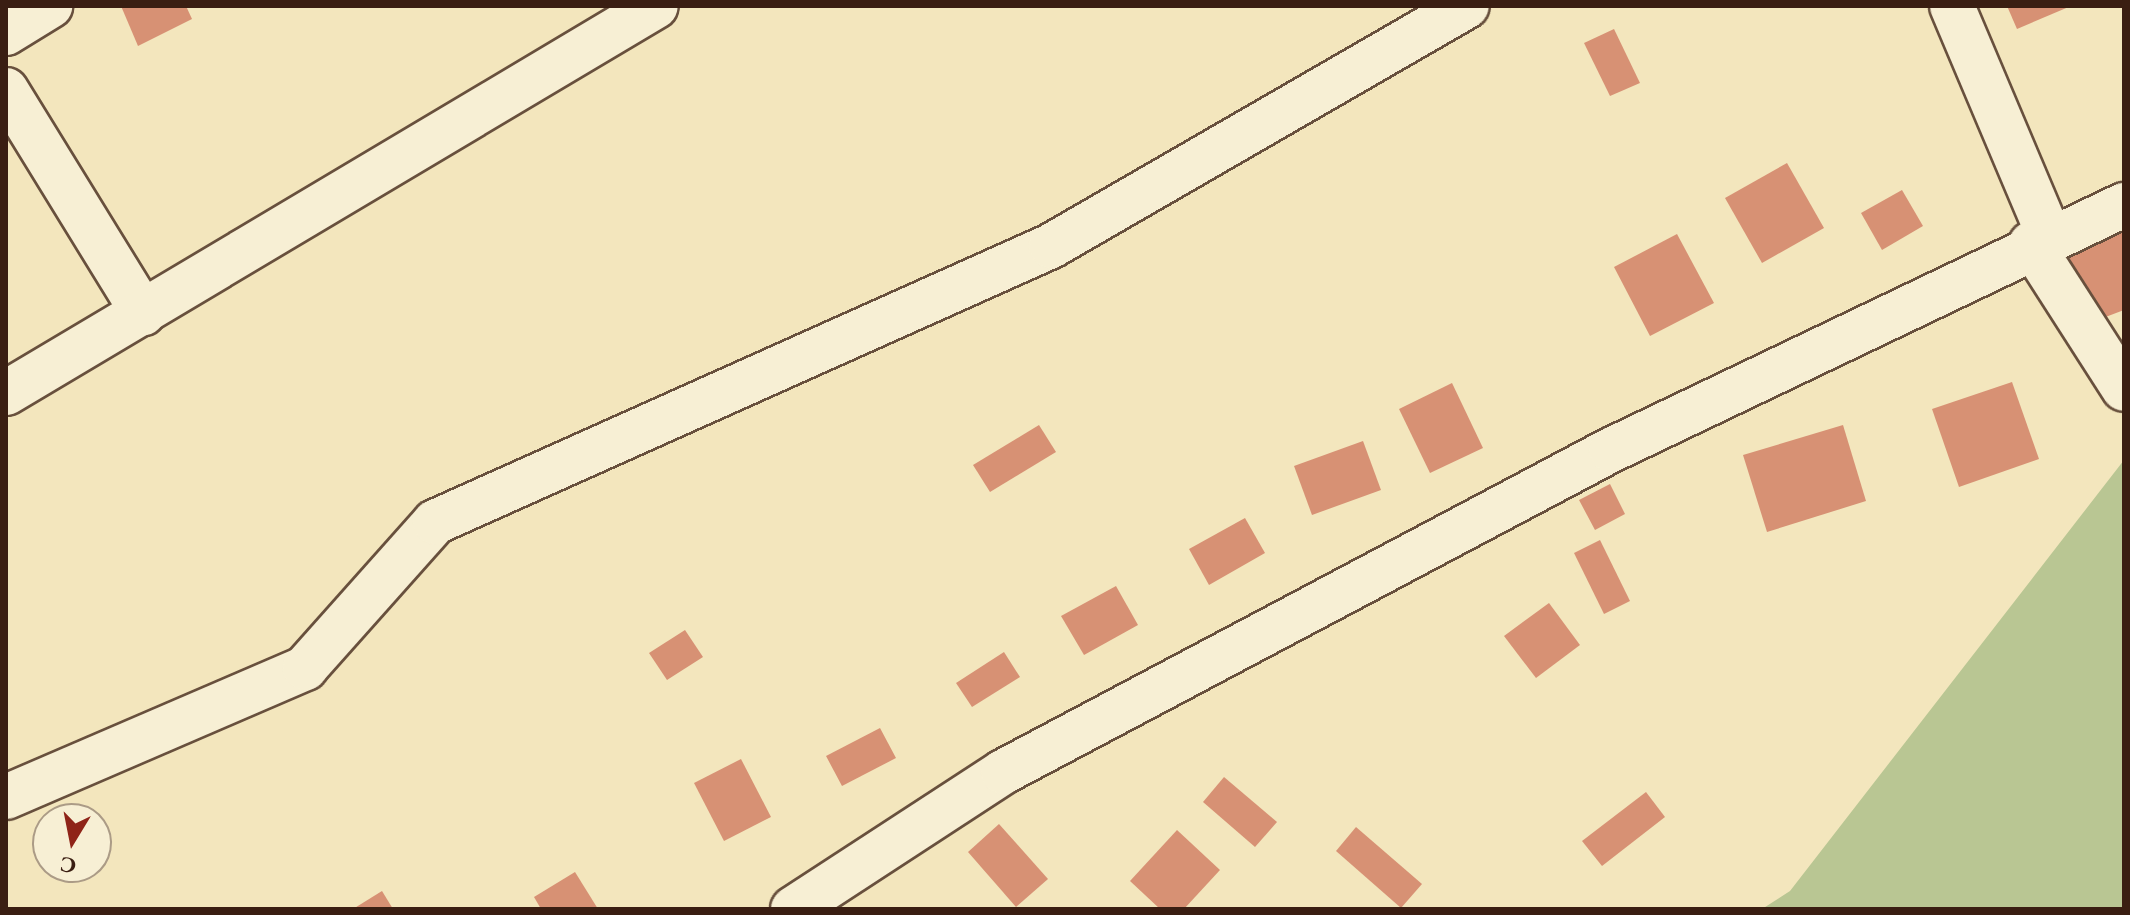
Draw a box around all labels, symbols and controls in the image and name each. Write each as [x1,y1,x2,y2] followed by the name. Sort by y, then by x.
[32,803,112,883] north arrow
[58,850,78,881] text: С

